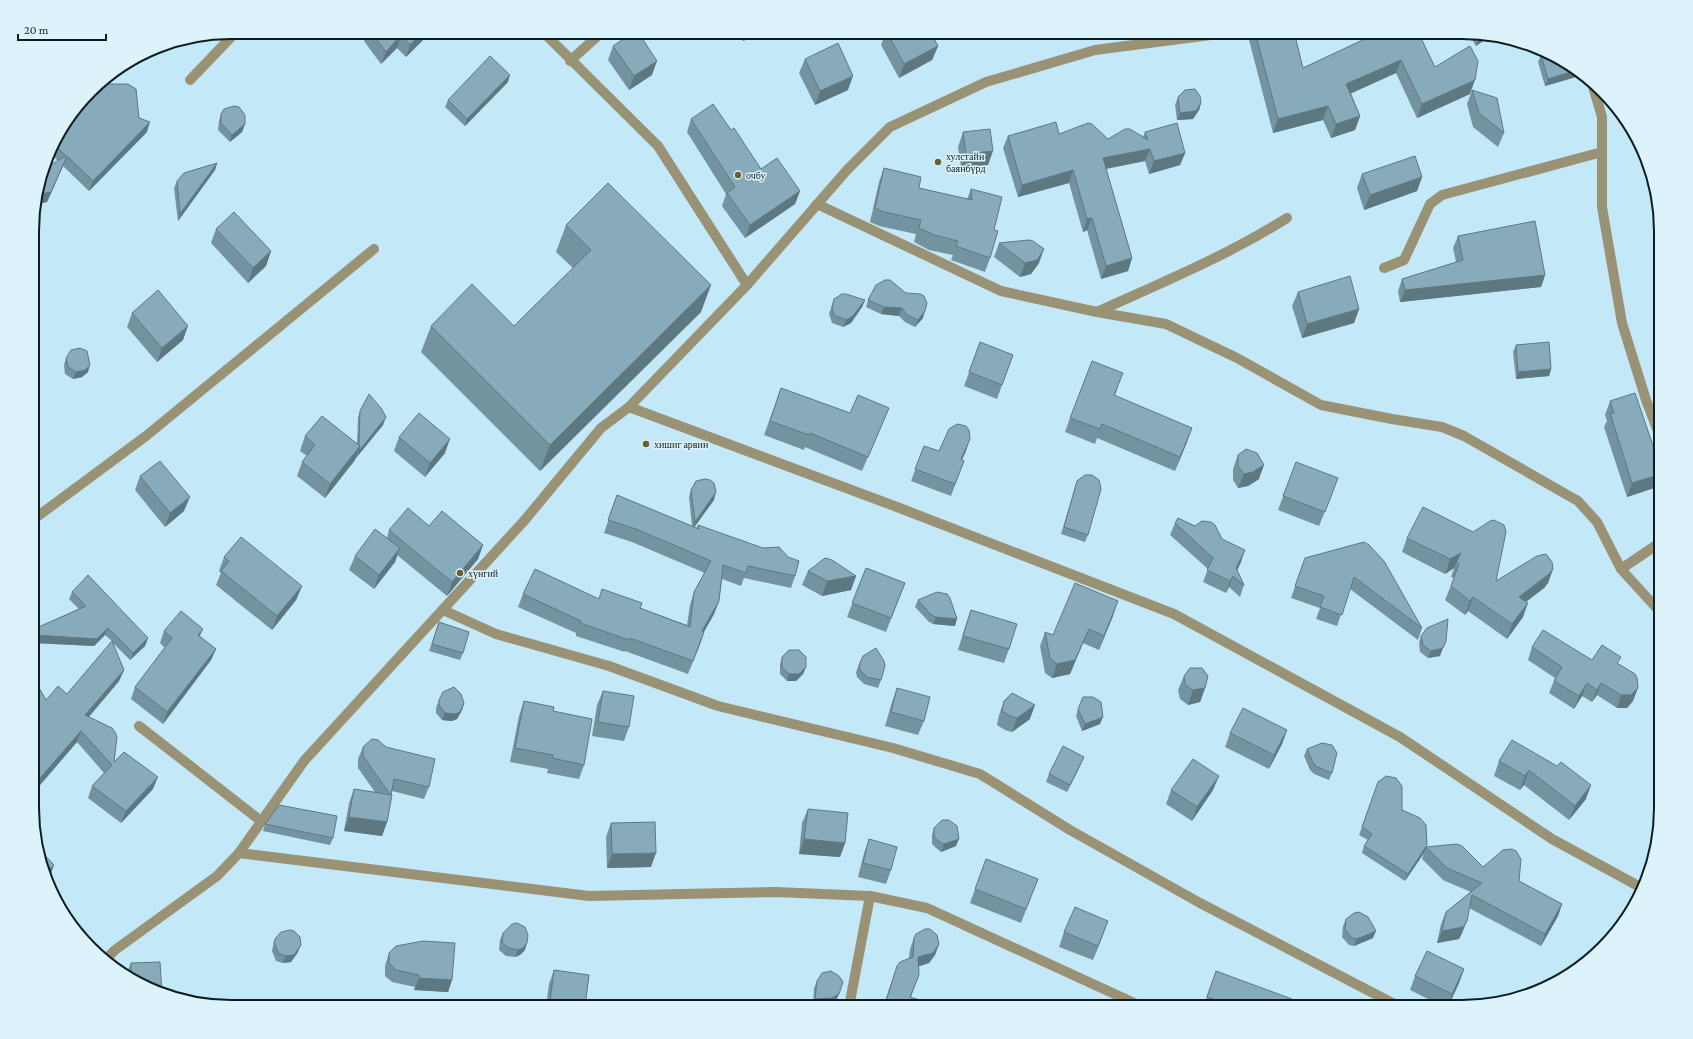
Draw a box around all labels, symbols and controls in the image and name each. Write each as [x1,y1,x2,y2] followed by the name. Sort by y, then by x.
[18,16,106,42] scale bar
[24,23,49,37] text: 20 m
[946,151,986,174] place label: хулстайн баянбүрд
[933,157,943,167] marker: хулстайн баянбүрд
[733,170,743,180] marker: очбу
[746,170,765,181] place label: очбу
[641,439,651,449] marker: хишиг арвин
[654,439,709,450] place label: хишиг арвин
[455,568,465,578] marker: хүнгий
[468,568,499,579] place label: хүнгий

